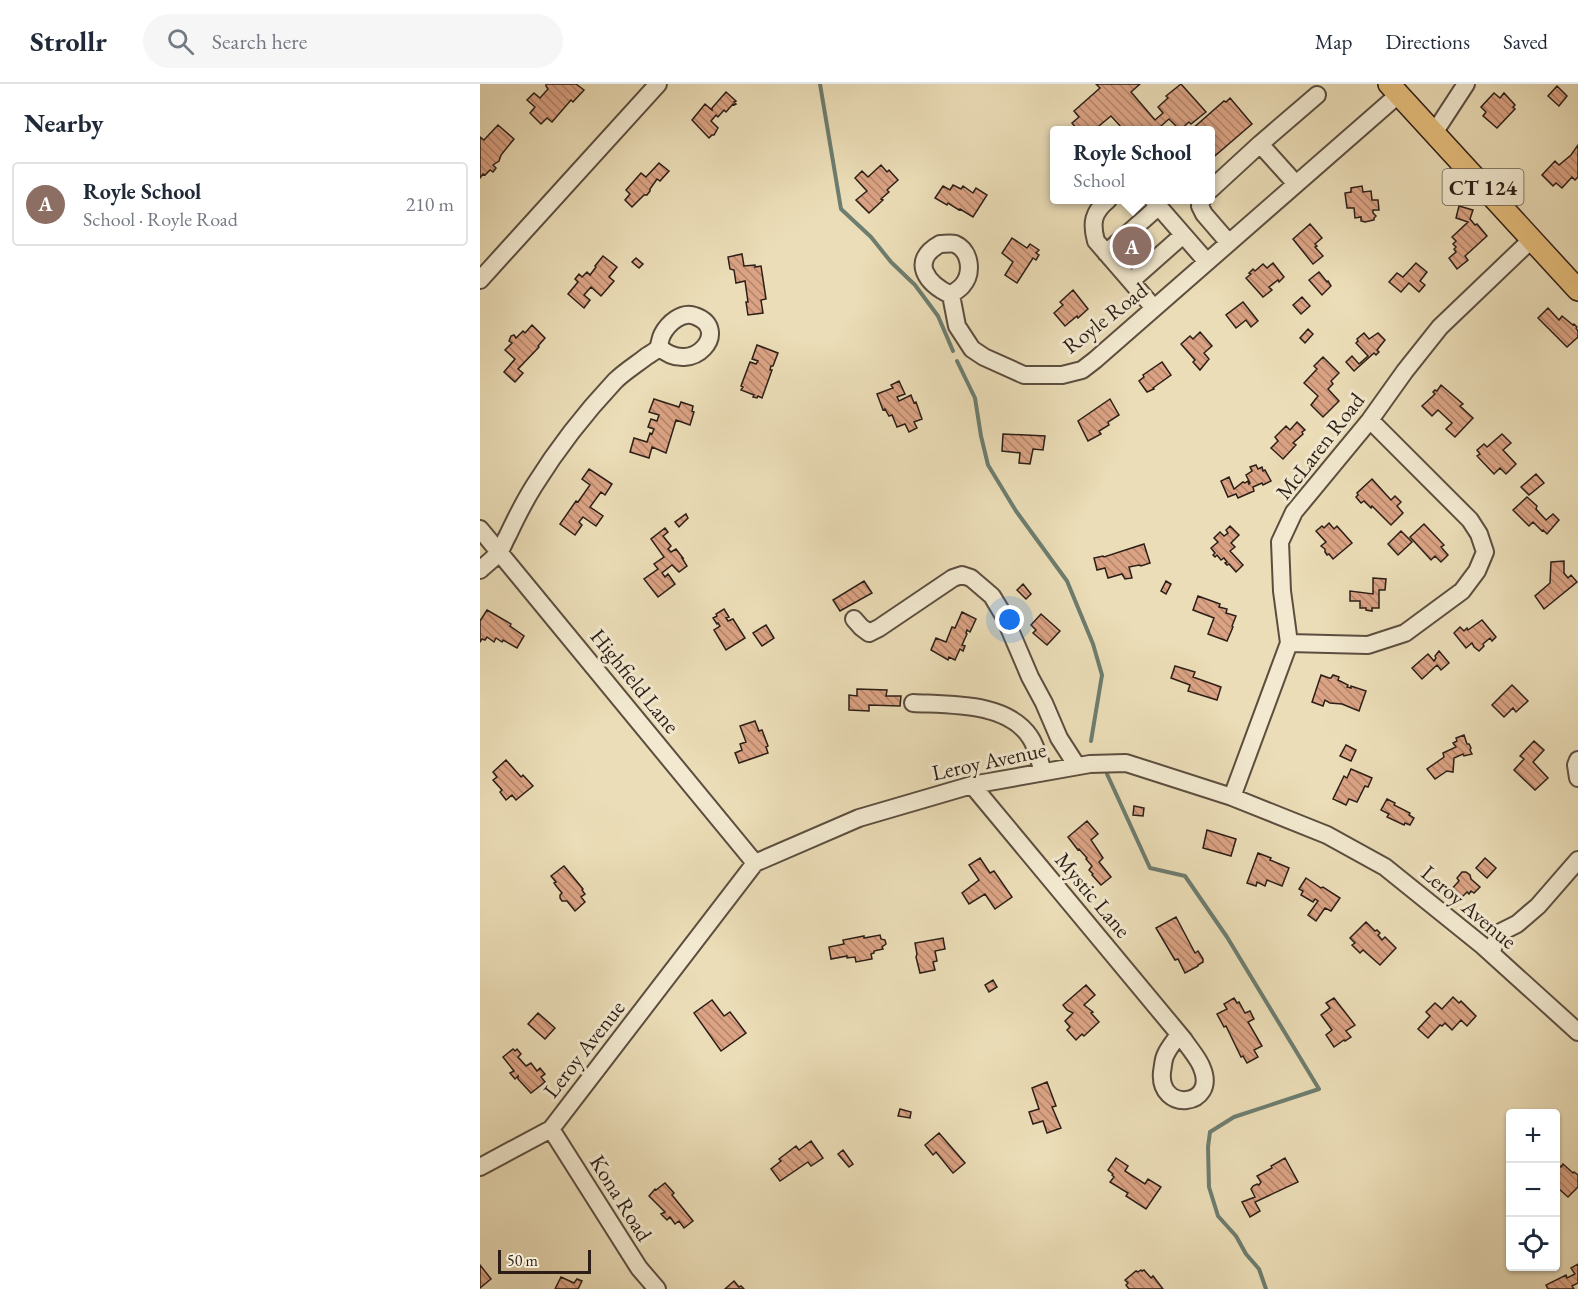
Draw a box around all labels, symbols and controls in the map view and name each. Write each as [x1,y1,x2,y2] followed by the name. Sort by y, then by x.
[143,14,563,68] search box
[30,23,107,59] text: Strollr
[164,25,197,58] icon: search
[212,27,307,56] text: Search here
[1315,28,1352,55] text: Map
[1385,28,1470,55] text: Directions
[1503,28,1548,55] text: Saved
[24,106,104,140] text: Nearby
[1050,126,1215,204] popup
[1073,138,1192,167] text: Royle School
[1073,167,1125,193] text: School
[1442,169,1524,205] road number: CT 124
[83,177,201,206] text: Royle School
[38,191,53,217] text: A
[406,191,454,217] text: 210 m
[83,206,238,232] text: School · Royle Road
[1112,224,1152,268] pin: A
[1057,275,1154,360] street label: Royle Road
[1269,386,1371,505] street label: McLaren Road
[995,605,1024,634] your location
[584,623,686,740] street label: Highfield Lane
[929,735,1049,787] street label: Leroy Avenue
[1049,846,1138,944] street label: Mystic Lane
[1415,859,1523,956] street label: Leroy Avenue
[537,994,631,1104] street label: Leroy Avenue
[1506,1109,1560,1271] map controls
[1506,1109,1560,1163] button: +
[583,1149,659,1247] street label: Kona Road
[1506,1163,1560,1217] button: −
[1506,1217,1560,1271] button: locate
[498,1247,591,1274] scale bar
[507,1250,538,1271] text: 50 m

